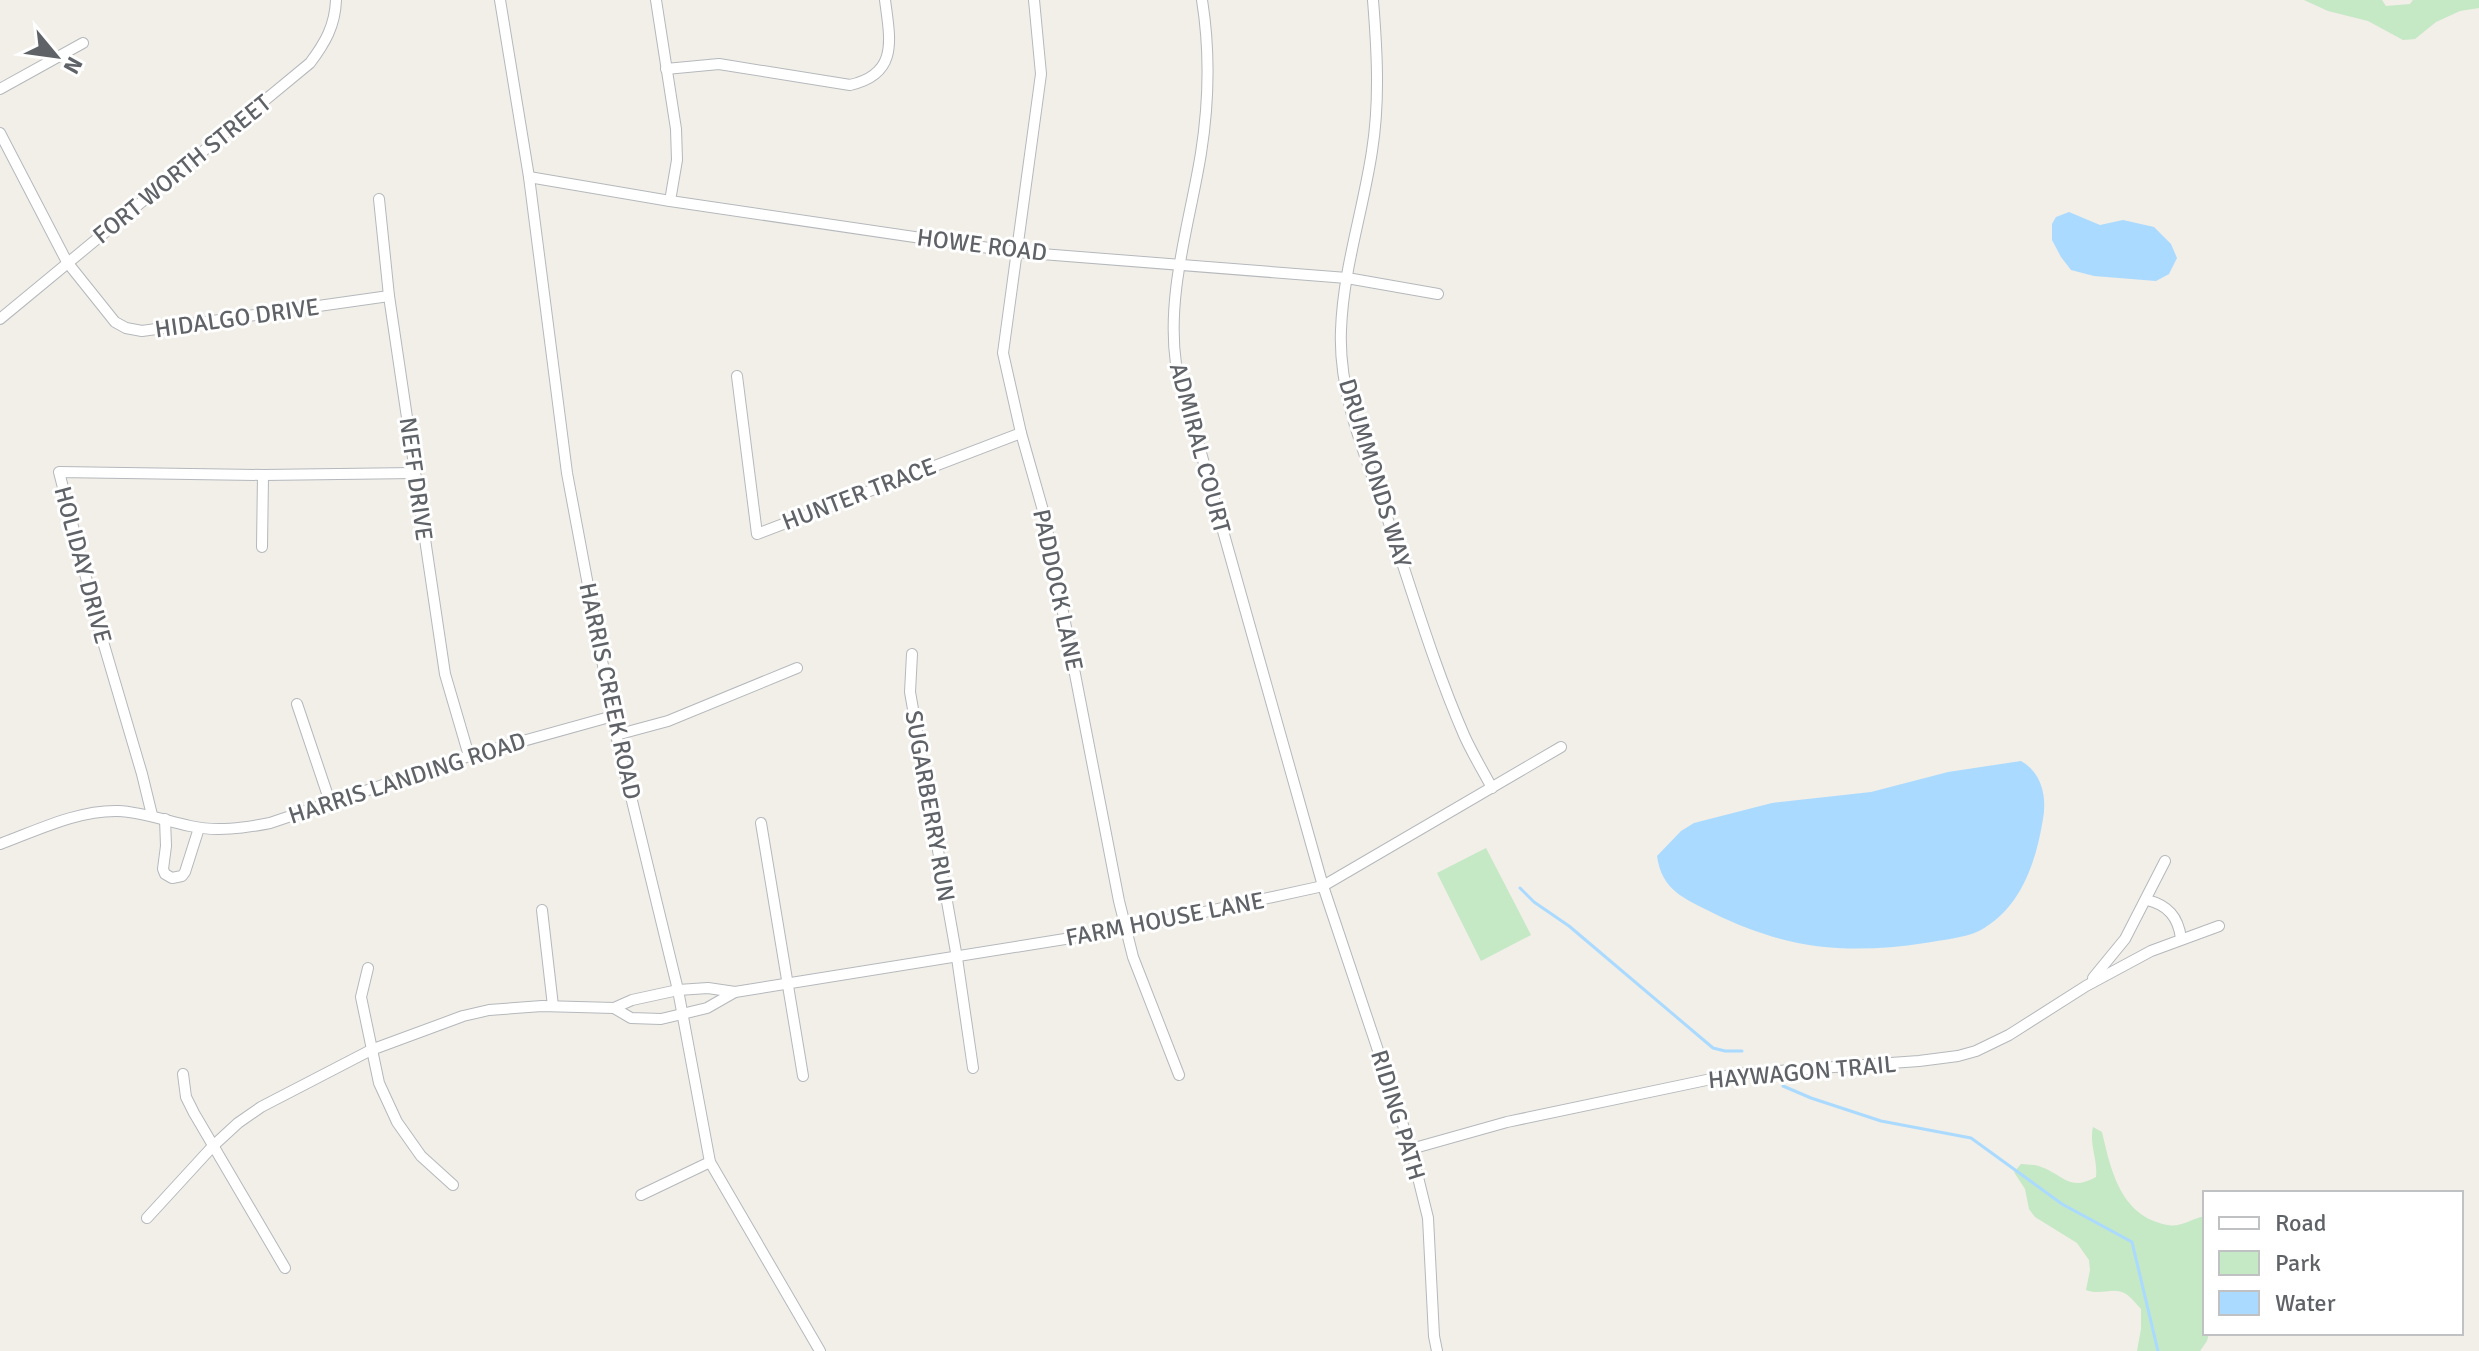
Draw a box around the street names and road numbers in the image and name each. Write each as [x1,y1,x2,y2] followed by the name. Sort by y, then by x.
[87,88,277,250] street label: FORT WORTH STREET
[915,222,1049,268] street label: HOWE ROAD
[153,292,321,344] street label: HIDALGO DRIVE
[1163,359,1237,537] street label: ADMIRAL COURT
[1332,375,1418,571] street label: DRUMMONDS WAY
[392,415,440,543] street label: NEFF DRIVE
[778,451,940,537] street label: HUNTER TRACE
[48,483,118,647] street label: HOLIDAY DRIVE
[1026,506,1090,674] street label: PADDOCK LANE
[572,580,648,802] street label: HARRIS CREEK ROAD
[898,708,962,904] street label: SUGARBERRY RUN
[284,725,530,831] street label: HARRIS LANDING ROAD
[1063,885,1267,953] street label: FARM HOUSE LANE
[1364,1046,1432,1184] street label: RIDING PATH
[1707,1049,1897,1095] street label: HAYWAGON TRAIL

